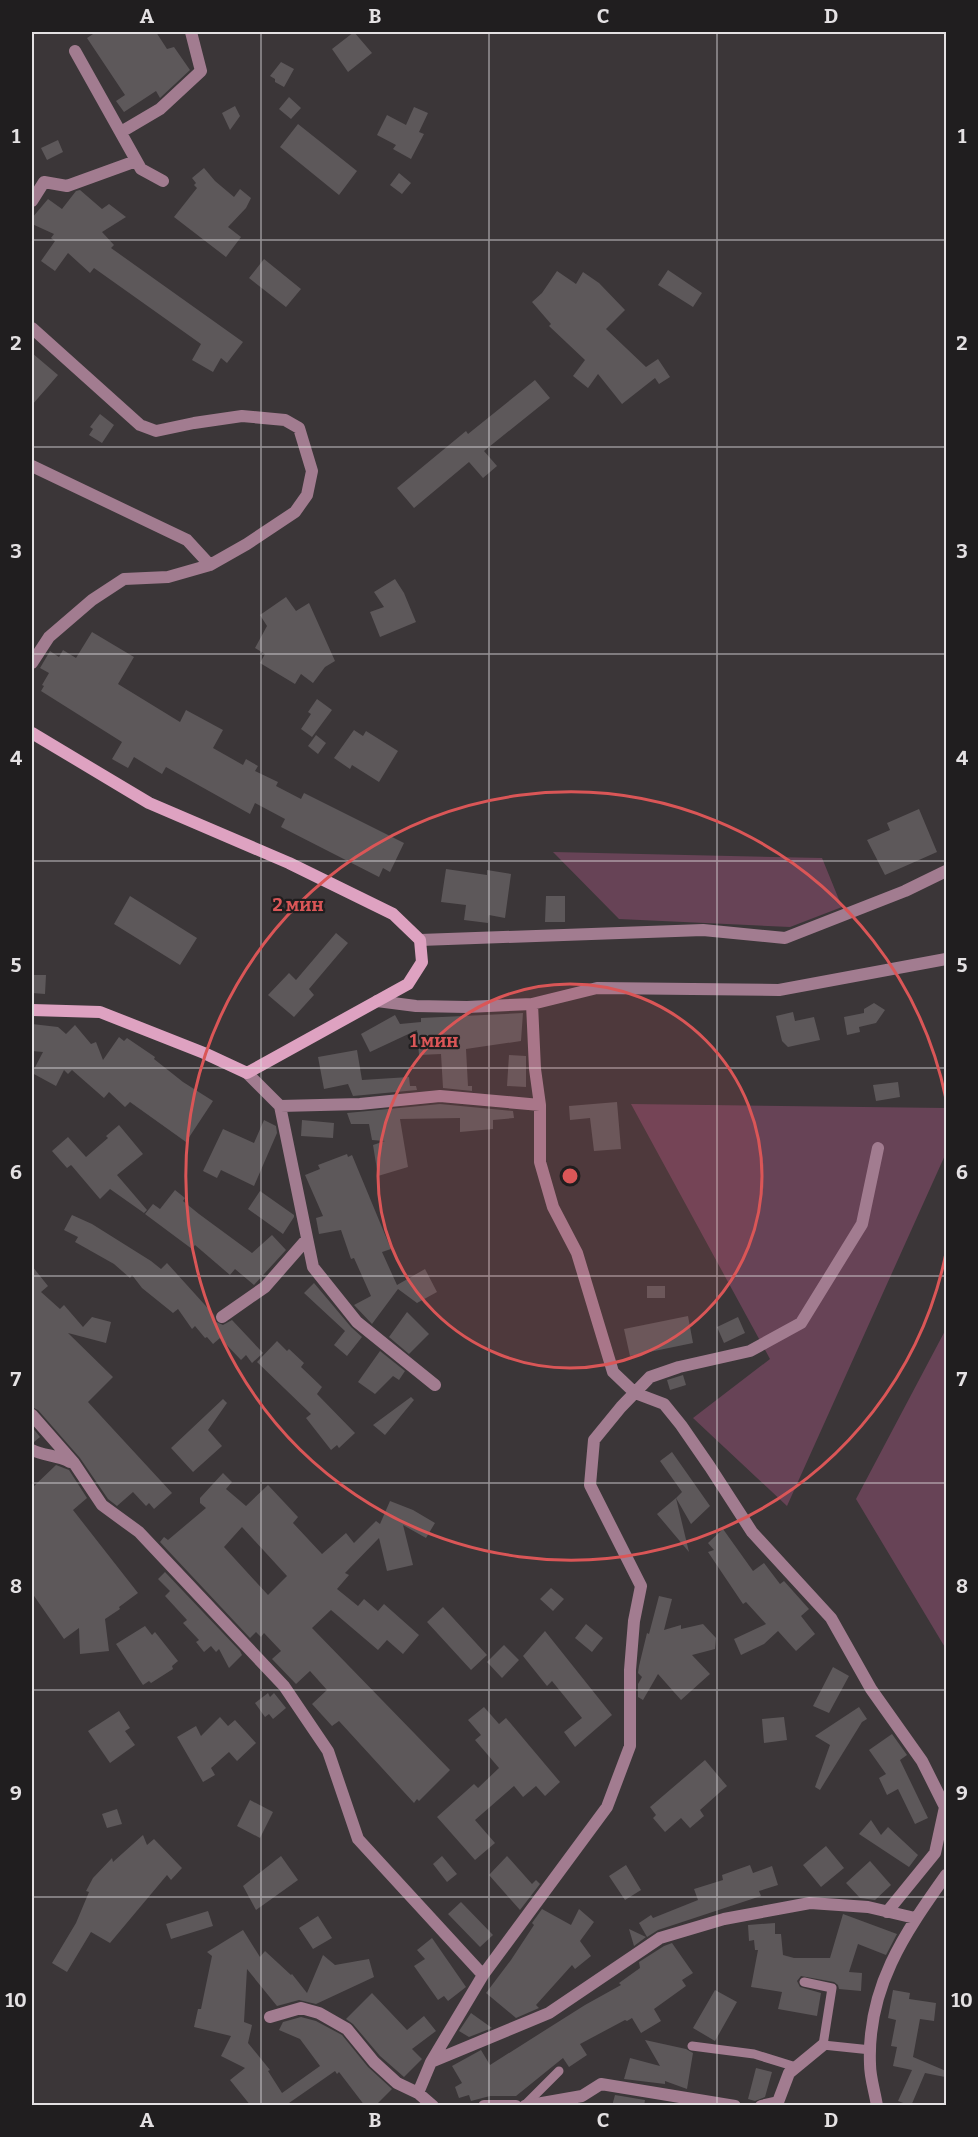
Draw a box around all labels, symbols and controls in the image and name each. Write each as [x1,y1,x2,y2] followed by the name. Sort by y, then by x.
[140,4,155,28] text: A
[369,4,382,28] text: B
[597,4,609,28] text: C
[824,4,838,28] text: D
[12,124,21,148] text: 1
[958,124,967,148] text: 1
[10,331,22,355] text: 2
[956,331,968,355] text: 2
[10,539,22,563] text: 3
[956,539,968,563] text: 3
[10,746,22,770] text: 4
[956,746,968,770] text: 4
[272,894,324,916] text: 2 мин
[11,953,22,977] text: 5
[957,953,968,977] text: 5
[410,1030,458,1052] text: 1 мин
[10,1160,22,1184] text: 6
[956,1160,968,1184] text: 6
[560,1166,580,1186] centre of rings
[11,1367,22,1391] text: 7
[957,1367,968,1391] text: 7
[10,1574,22,1598] text: 8
[956,1574,968,1598] text: 8
[10,1781,22,1805] text: 9
[956,1781,968,1805] text: 9
[5,1988,27,2012] text: 10
[951,1988,973,2012] text: 10
[140,2108,155,2132] text: A
[369,2108,382,2132] text: B
[597,2108,609,2132] text: C
[824,2108,838,2132] text: D

